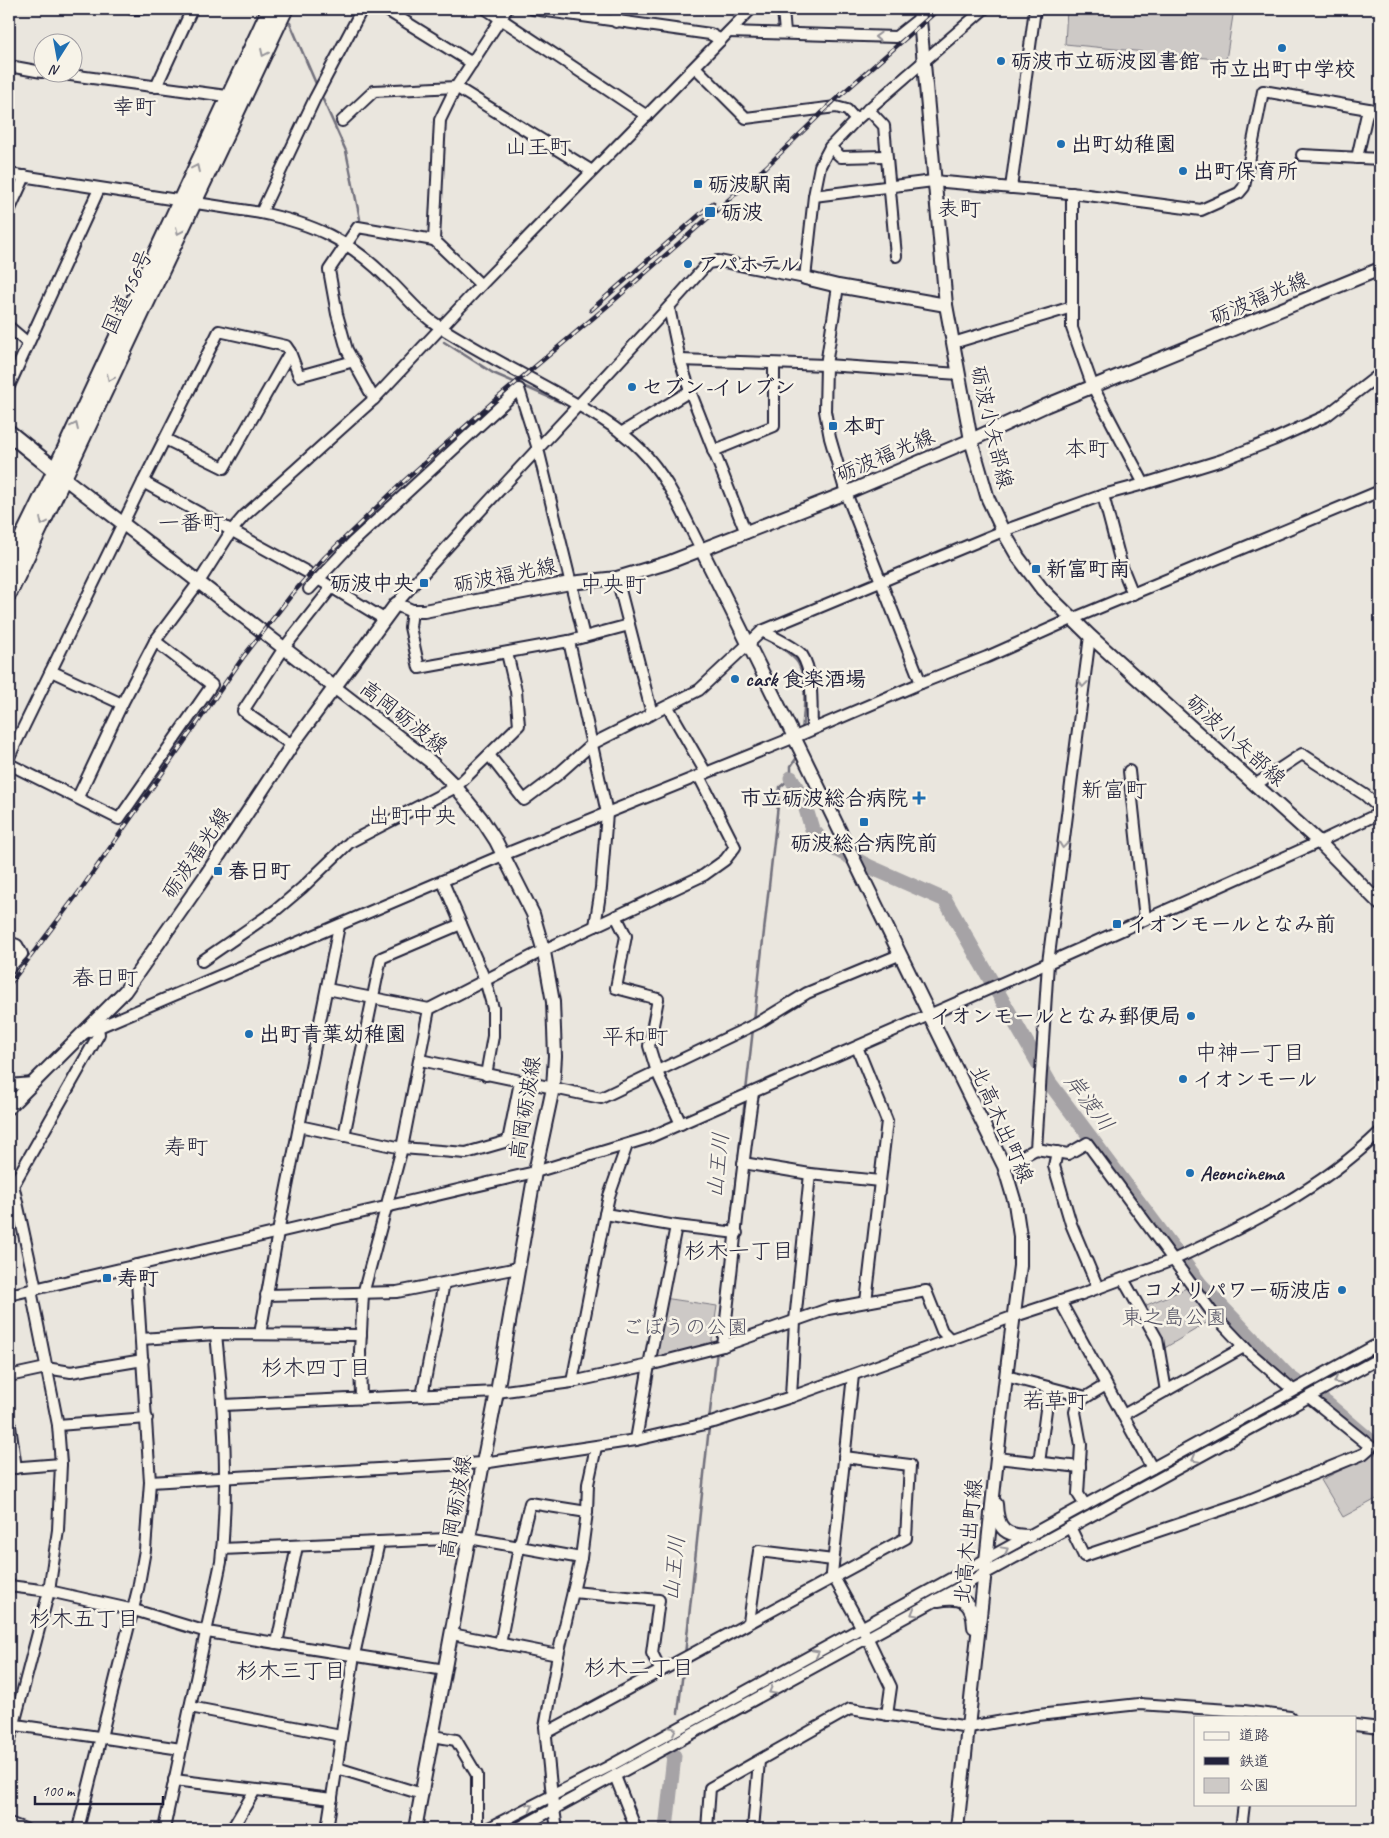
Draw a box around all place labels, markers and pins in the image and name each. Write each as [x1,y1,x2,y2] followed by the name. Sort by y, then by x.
[1276,42,1288,54] marker: 市立出町中学校
[1011,48,1200,74] place label: 砺波市立砺波図書館
[995,55,1007,67] marker: 砺波市立砺波図書館
[1209,56,1356,82] place label: 市立出町中学校
[1071,131,1176,157] place label: 出町幼稚園
[1055,138,1067,150] marker: 出町幼稚園
[1193,158,1298,184] place label: 出町保育所
[1177,165,1189,177] marker: 出町保育所
[708,171,792,197] place label: 砺波駅南
[692,178,704,190] marker: 砺波駅南
[721,199,763,225] place label: 砺波
[703,205,717,219] marker: 砺波
[698,251,800,277] place label: アパホテル
[682,258,694,270] marker: アパホテル
[642,374,796,400] place label: セブン-イレブン
[626,381,638,393] marker: セブン-イレブン
[843,413,885,439] place label: 本町
[827,420,839,432] marker: 本町
[1046,556,1130,582] place label: 新富町南
[1030,563,1042,575] marker: 新富町南
[330,570,414,596] place label: 砺波中央
[418,577,430,589] marker: 砺波中央
[745,666,866,692] place label: cask 食楽酒場
[729,673,741,685] marker: cask 食楽酒場
[740,785,908,811] place label: 市立砺波総合病院
[912,791,926,805] marker: 市立砺波総合病院
[858,816,870,828] marker: 砺波総合病院前
[791,830,938,856] place label: 砺波総合病院前
[228,858,291,884] place label: 春日町
[212,865,224,877] marker: 春日町
[1127,911,1336,937] place label: イオンモールとなみ前
[1111,918,1123,930] marker: イオンモールとなみ前
[930,1003,1181,1029] place label: イオンモールとなみ郵便局
[1185,1010,1197,1022] marker: イオンモールとなみ郵便局
[259,1021,406,1047] place label: 出町青葉幼稚園
[243,1028,255,1040] marker: 出町青葉幼稚園
[1193,1066,1318,1092] place label: イオンモール
[1177,1073,1189,1085] marker: イオンモール
[1200,1160,1285,1186] place label: Aeoncinema
[1184,1167,1196,1179] marker: Aeoncinema
[117,1265,159,1291] place label: 寿町
[101,1272,113,1284] marker: 寿町
[1143,1277,1332,1303] place label: コメリパワー砺波店
[1336,1284,1348,1296] marker: コメリパワー砺波店

